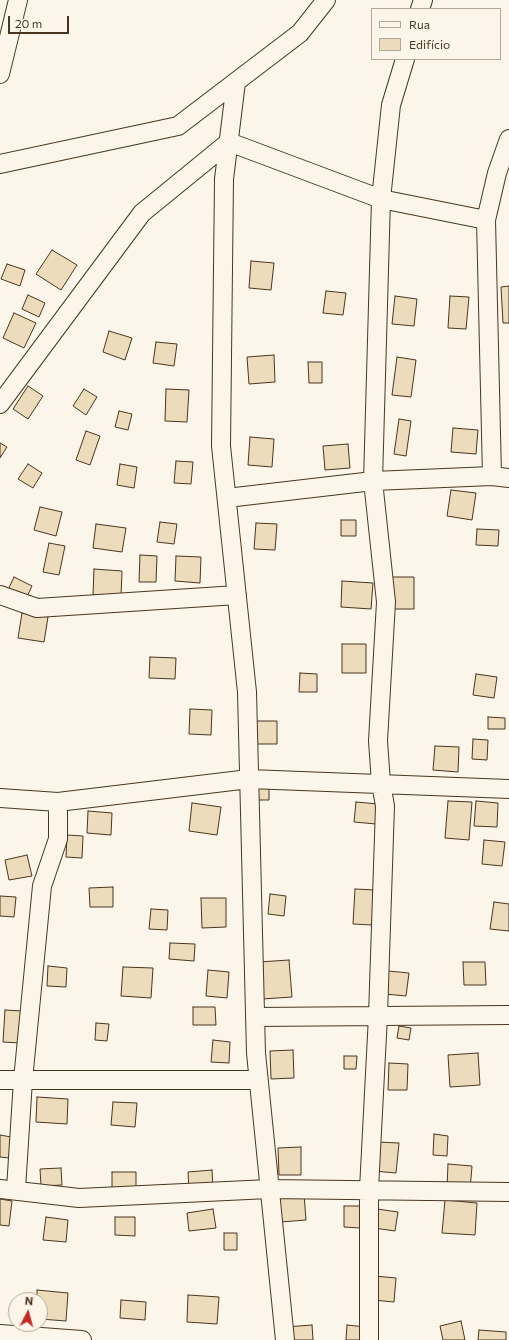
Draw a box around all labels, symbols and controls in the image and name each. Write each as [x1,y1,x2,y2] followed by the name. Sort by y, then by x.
[10,8,71,34] scale bar
[371,8,501,60] legend
[15,16,42,30] text: 20 m
[409,17,430,31] text: Rua
[409,37,450,51] text: Edifício
[8,1292,48,1332] north arrow
[24,1294,34,1307] text: N

